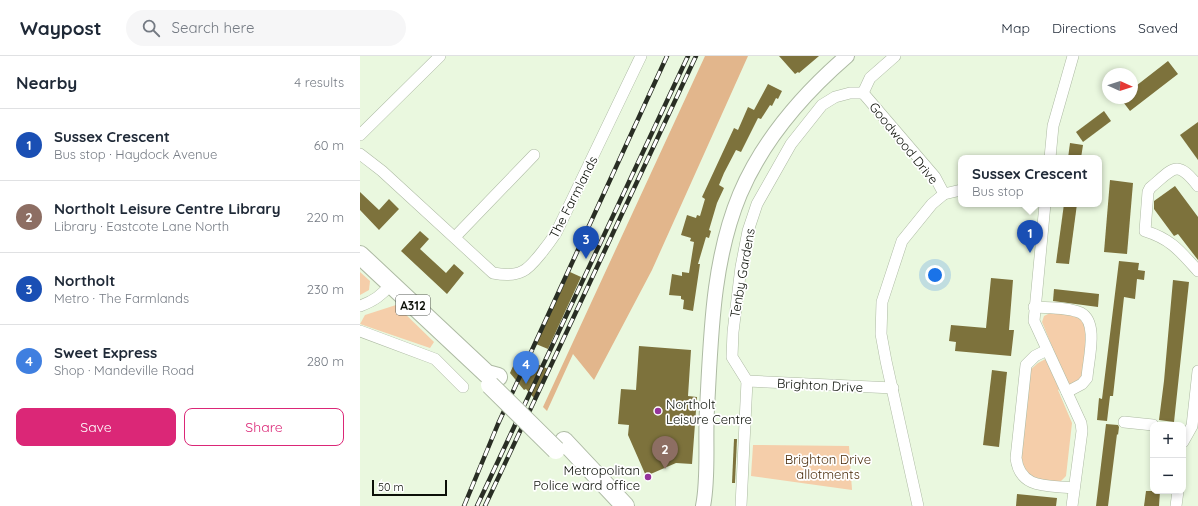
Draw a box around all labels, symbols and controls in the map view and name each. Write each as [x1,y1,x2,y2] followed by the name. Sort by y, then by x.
[126,10,406,46] search box
[20,16,102,40] text: Waypost
[140,17,162,39] icon: search
[172,18,254,37] text: Search here
[1001,19,1030,37] text: Map
[1052,19,1116,37] text: Directions
[1138,19,1178,37] text: Saved
[1102,68,1138,104] north arrow
[16,72,77,93] text: Nearby
[294,74,344,90] text: 4 results
[866,99,942,187] street label: Goodwood Drive
[54,127,170,146] text: Sussex Crescent
[26,137,32,153] text: 1
[314,137,344,153] text: 60 m
[54,146,217,162] text: Bus stop · Haydock Avenue
[545,153,601,241] street label: The Farmlands
[958,155,1102,207] popup
[972,164,1088,183] text: Sussex Crescent
[972,183,1024,199] text: Bus stop
[54,199,281,218] text: Northolt Leisure Centre Library
[25,209,33,225] text: 2
[306,209,344,225] text: 220 m
[54,218,229,234] text: Library · Eastcote Lane North
[1017,220,1043,253] pin: 1
[573,226,599,259] pin: 3
[726,227,758,319] street label: Tenby Gardens
[925,265,945,285] your location
[54,271,115,290] text: Northolt
[26,281,32,297] text: 3
[307,281,344,297] text: 230 m
[54,290,189,306] text: Metro · The Farmlands
[396,295,430,315] road number: A312
[54,343,157,362] text: Sweet Express
[513,351,539,384] pin: 4
[25,353,33,369] text: 4
[307,353,344,369] text: 280 m
[54,362,194,378] text: Shop · Mandeville Road
[776,375,864,395] street label: Brighton Drive
[666,396,752,427] place label: Northolt Leisure Centre
[653,406,663,416] marker: Northolt Leisure Centre
[16,408,176,446] button: Save
[184,408,344,446] button: Share
[1150,422,1186,494] map controls
[1150,422,1186,458] button: +
[652,436,678,469] pin: 2
[785,451,871,482] park label: Brighton Drive allotments
[1150,458,1186,494] button: −
[533,462,640,493] place label: Metropolitan Police ward office
[643,472,653,482] marker: Metropolitan Police ward office
[372,478,447,497] scale bar
[378,480,404,494] text: 50 m

